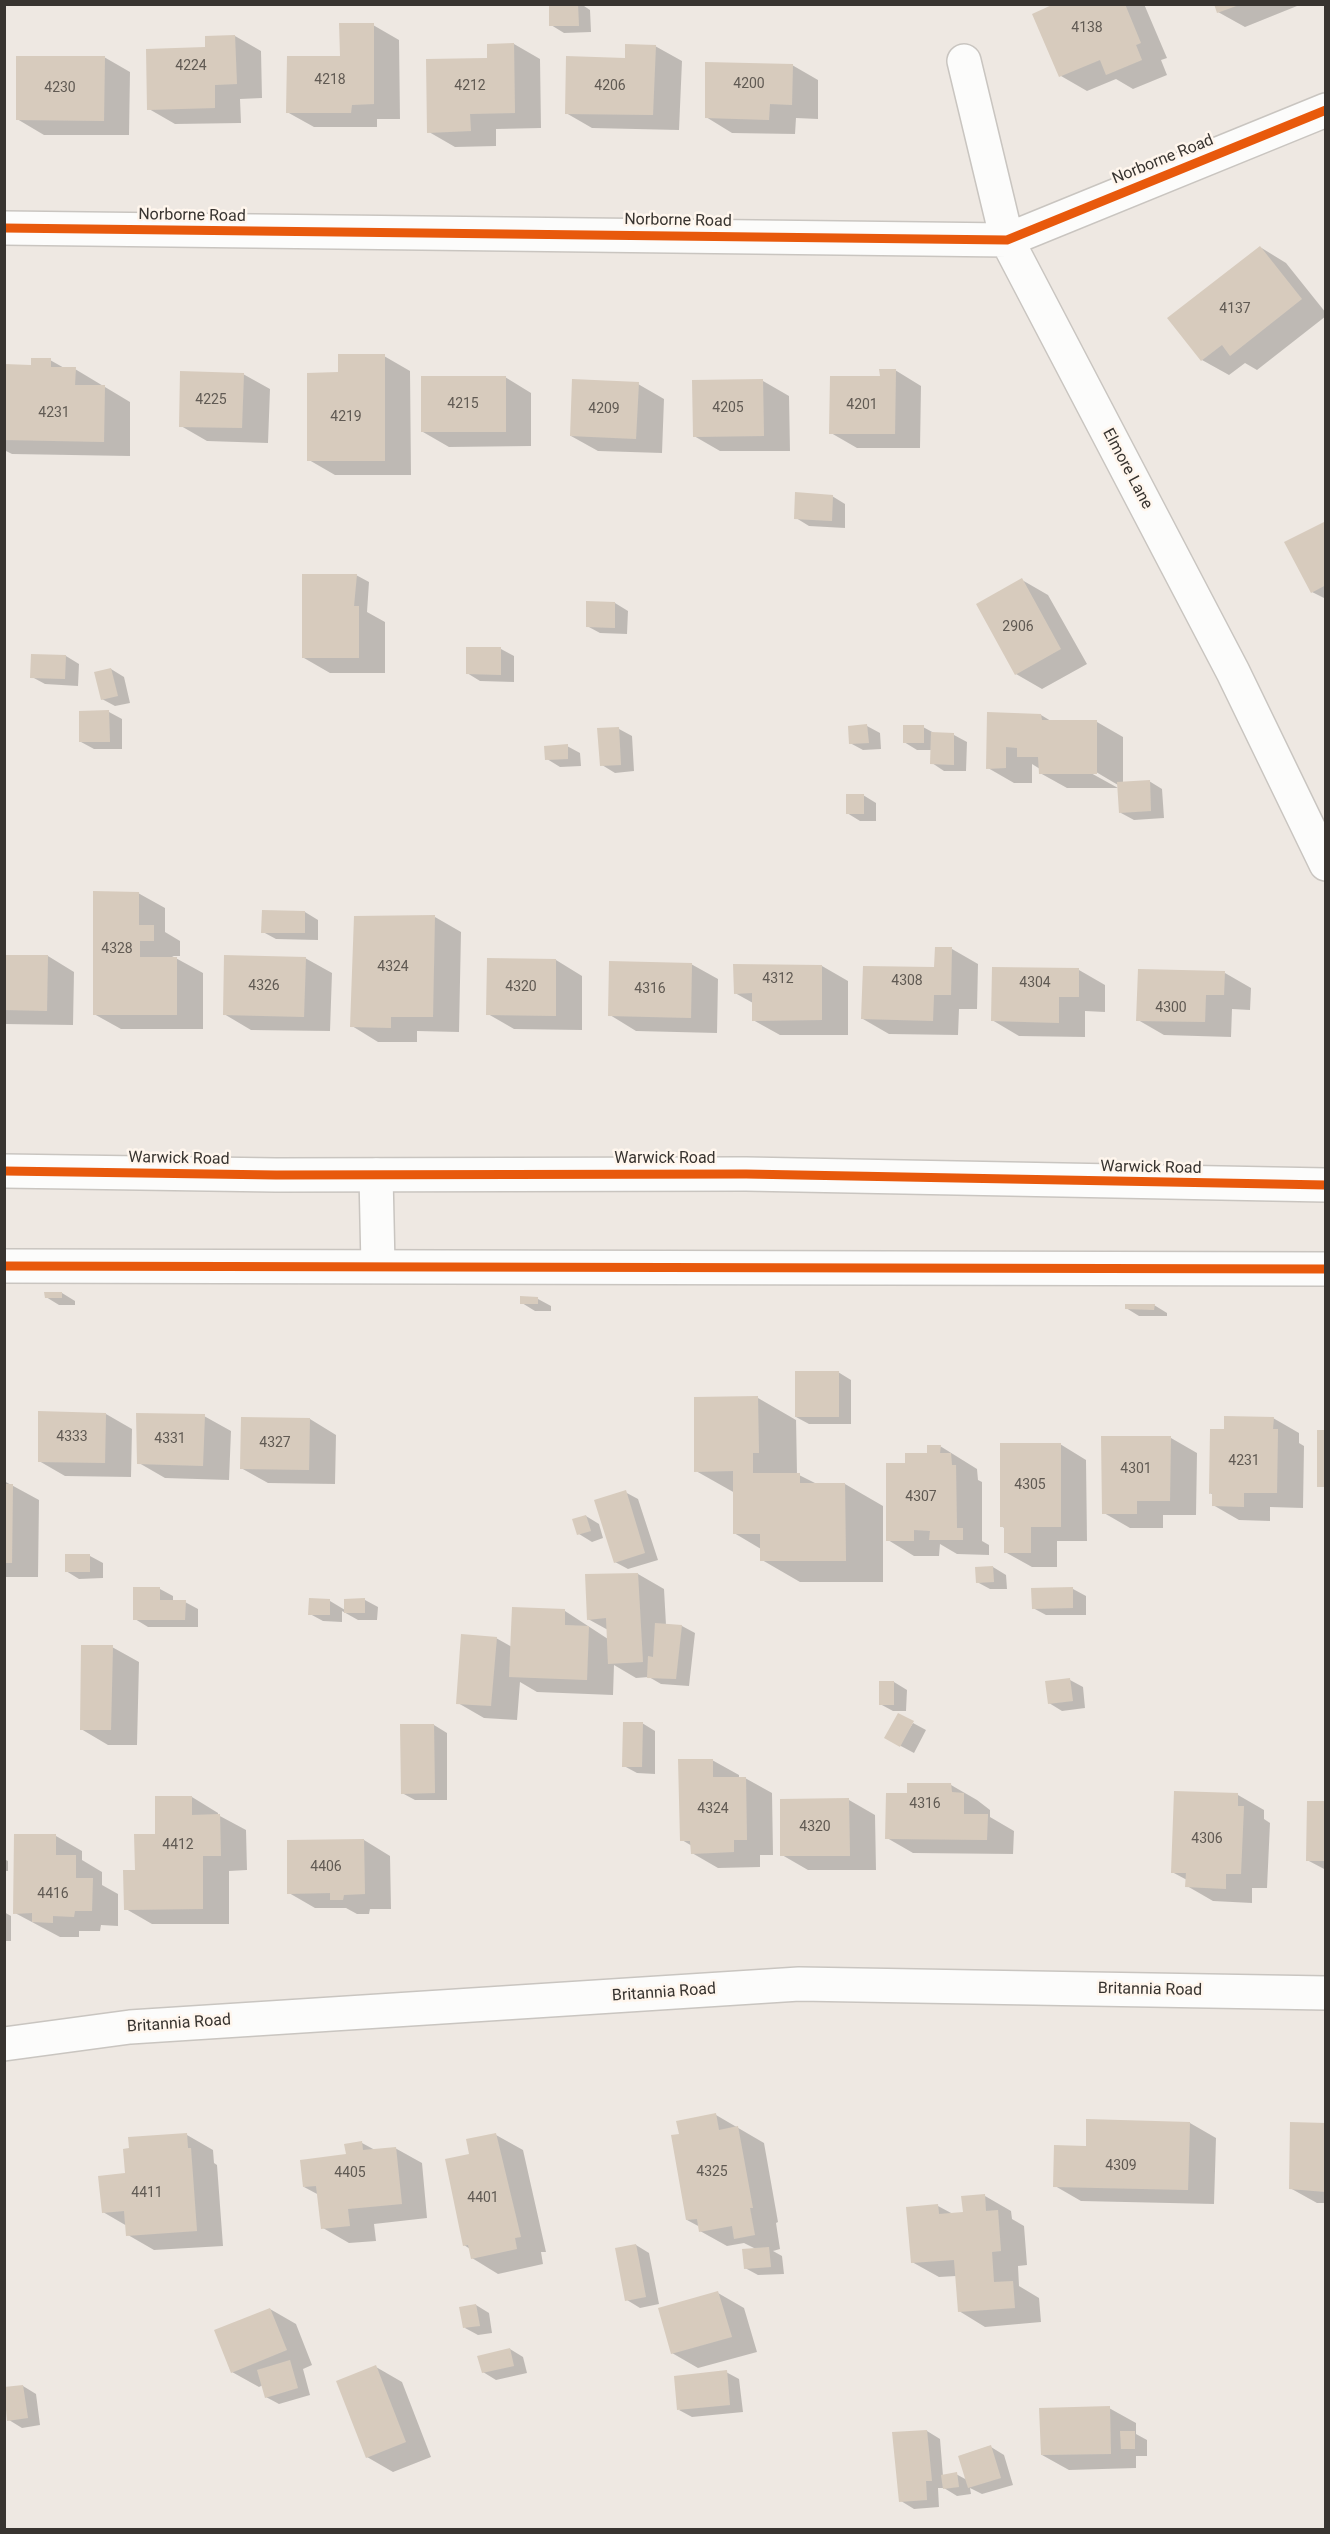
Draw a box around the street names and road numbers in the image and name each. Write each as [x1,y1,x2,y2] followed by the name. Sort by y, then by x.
[1110,131,1216,189] street label: Norborne Road
[138,205,246,227] street label: Norborne Road
[624,210,732,232] street label: Norborne Road
[1098,425,1156,513] street label: Elmore Lane
[128,1149,230,1169] street label: Warwick Road
[614,1149,716,1169] street label: Warwick Road
[1100,1158,1202,1178] street label: Warwick Road
[1098,1979,1202,2001] street label: Britannia Road
[611,1980,717,2006] street label: Britannia Road
[126,2011,232,2037] street label: Britannia Road

